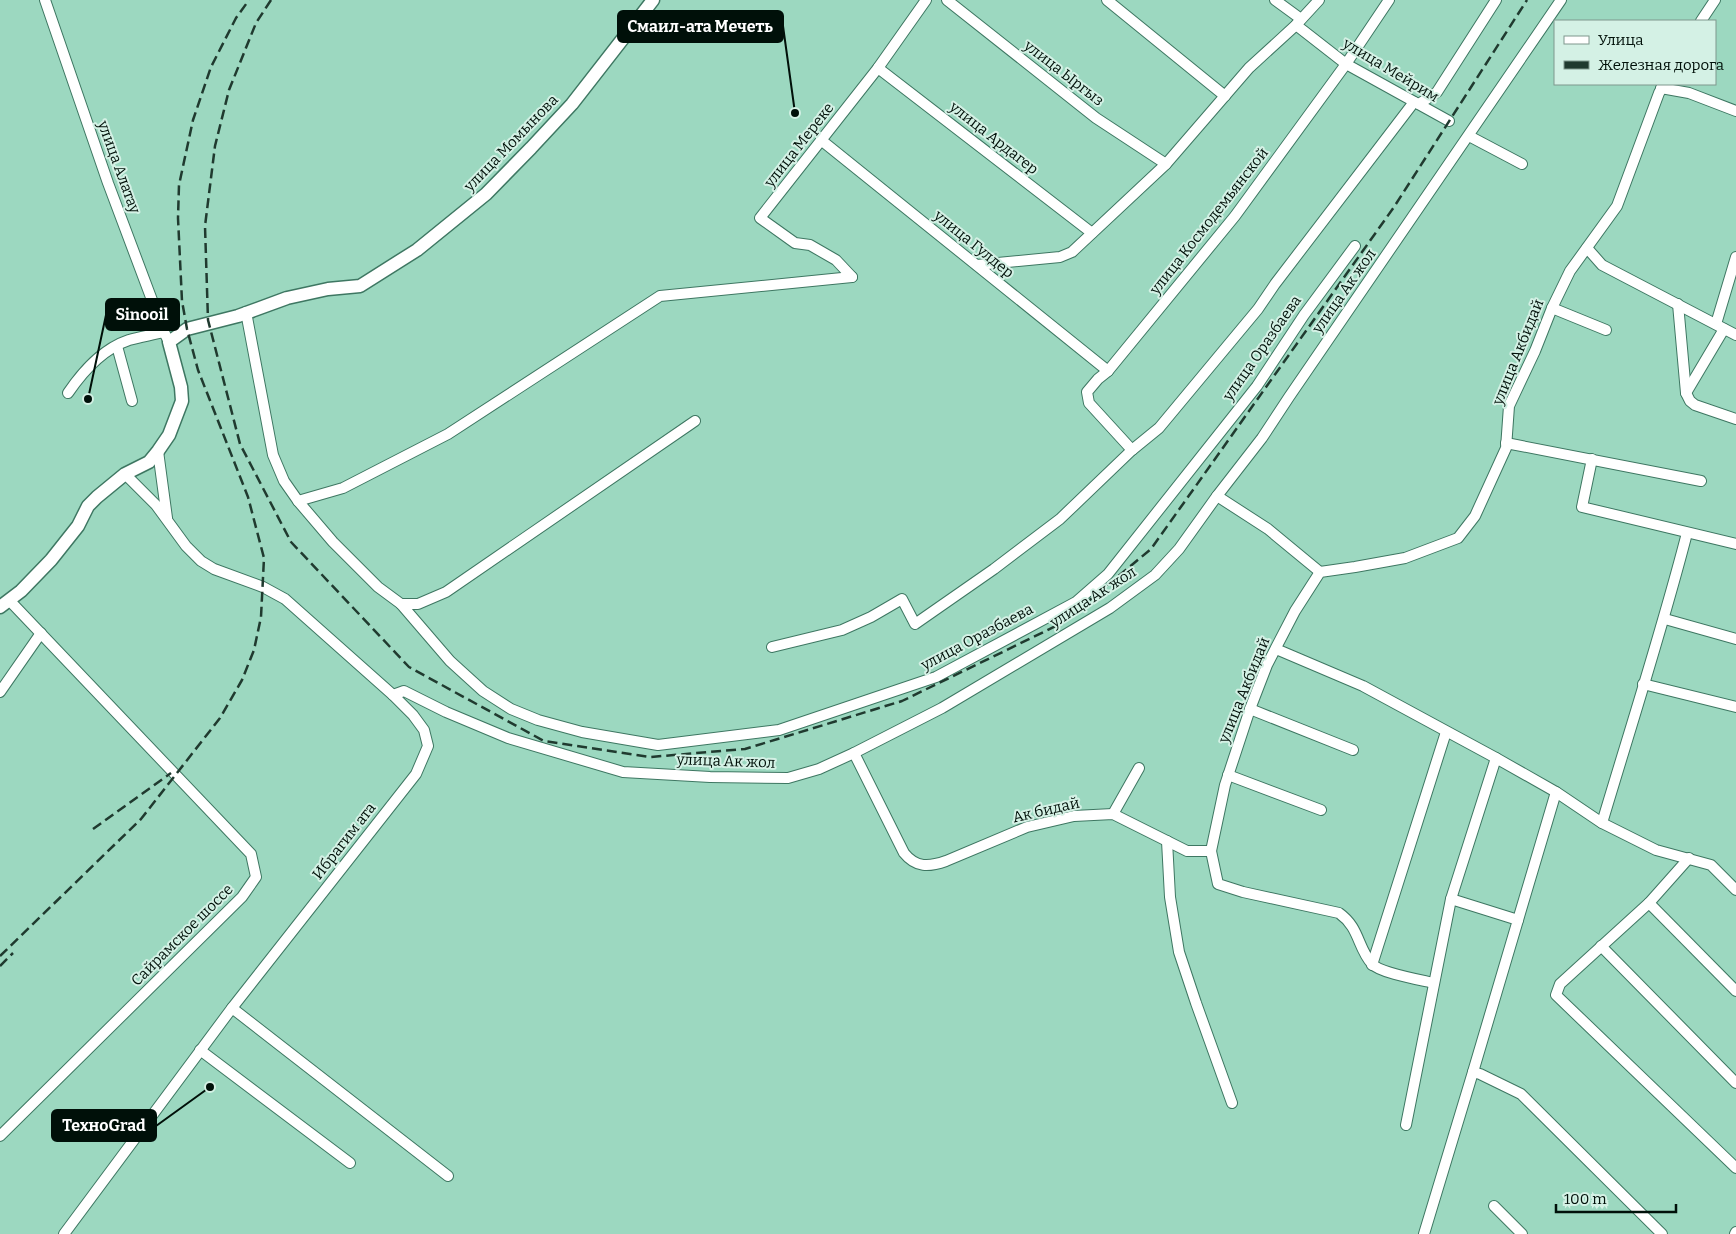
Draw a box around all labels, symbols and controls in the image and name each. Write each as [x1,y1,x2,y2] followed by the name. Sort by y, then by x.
[618,11,783,42] callout: Смаил-ата Мечеть
[627,17,773,36] text: Смаил-ата Мечеть
[1554,20,1716,85] legend
[1598,31,1644,49] text: Улица
[1339,34,1442,106] street label: улица Мейрим
[1020,36,1107,110] street label: улица Ыргыз
[1598,56,1724,74] text: Железная дорога
[460,91,562,196] street label: улица Момынова
[945,97,1042,178] street label: улица Ардагер
[760,99,838,192] street label: улица Мереке
[94,117,144,216] street label: улица Алатау
[1145,144,1272,299] street label: улица Космодемьянской
[930,206,1018,282] street label: улица Гулдер
[1308,245,1380,337] street label: улица Ак жол
[1218,292,1305,405] street label: улица Оразбаева
[1488,297,1547,408] street label: улица Акбидай
[106,299,179,330] callout: Sinooil
[115,305,169,324] text: Sinooil
[1046,562,1139,632] street label: улица Ак жол
[917,600,1036,675] street label: улица Оразбаева
[1214,635,1273,746] street label: улица Акбидай
[675,750,776,772] street label: улица Ак жол
[1011,794,1081,826] street label: Ак бидай
[308,799,380,883] street label: Ибрагим ата
[127,880,237,990] street label: Сайрамское шоссе
[52,1110,156,1141] callout: ТехноGrad
[62,1116,146,1135] text: ТехноGrad
[1556,1182,1676,1214] scale bar
[1564,1190,1607,1208] text: 100 m

